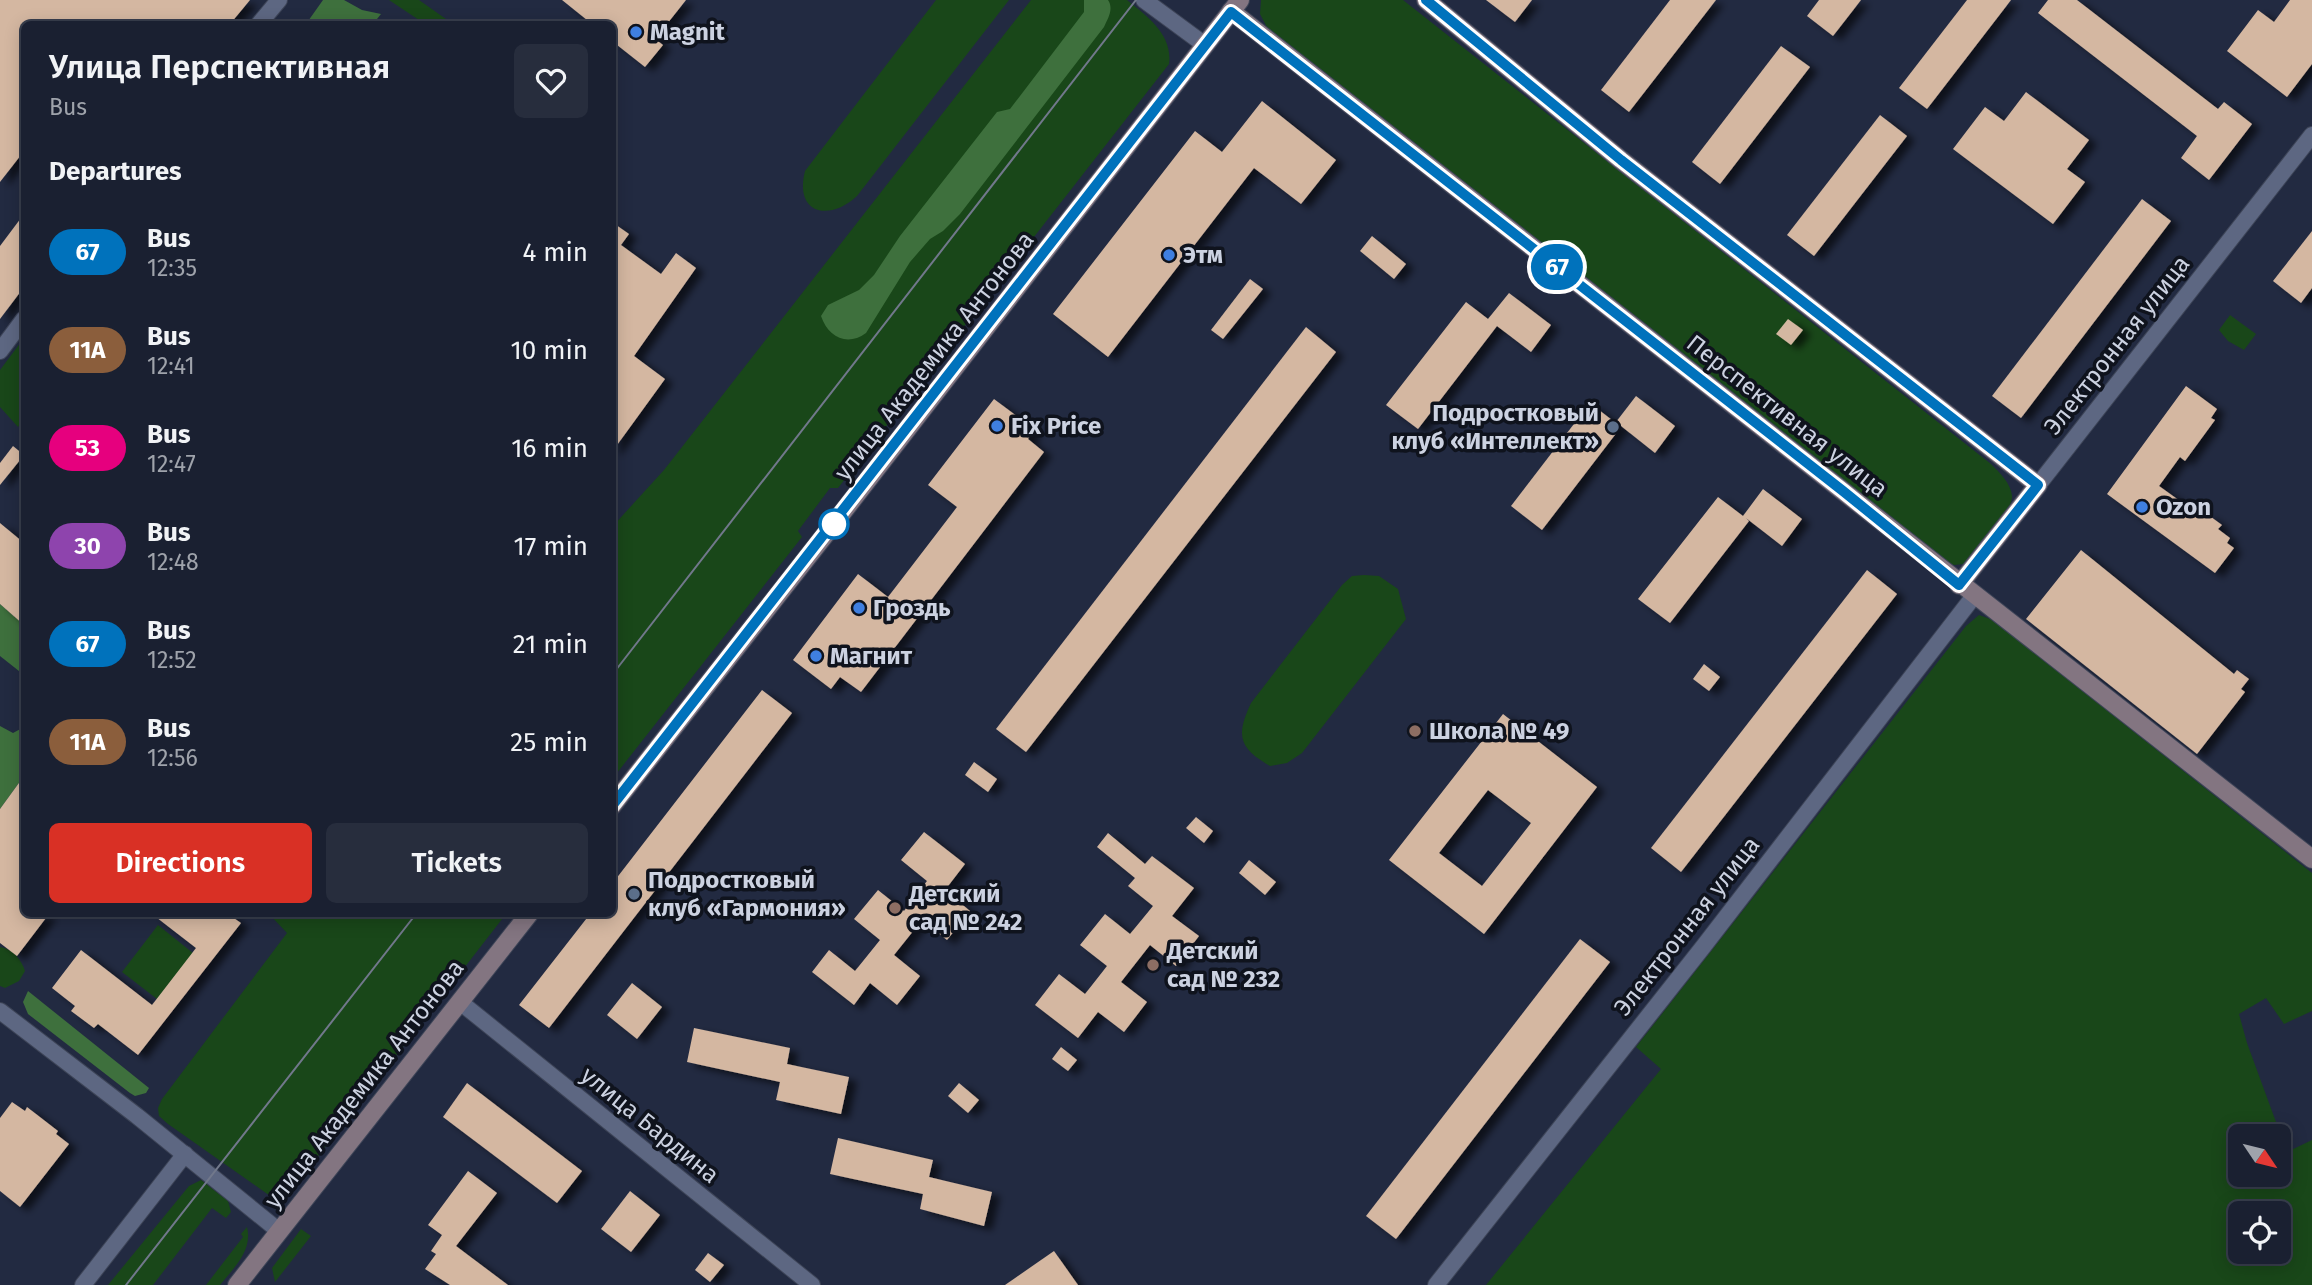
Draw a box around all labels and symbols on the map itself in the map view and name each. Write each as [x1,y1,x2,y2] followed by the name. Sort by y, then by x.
[650,18,726,46] place label: Magnit
[628,24,644,40] marker: Magnit
[828,226,1040,486] street label: улица Академика Антонова
[1183,241,1223,269] place label: Этм
[1526,244,1588,290] line badge: 67
[1161,247,1177,263] marker: Этм
[2039,250,2195,440] street label: Электронная улица
[1681,329,1893,503] street label: Перспективная улица
[1391,399,1599,455] place label: Подростковый клуб «Интеллект»
[1011,412,1101,440] place label: Fix Price
[989,418,1005,434] marker: Fix Price
[1605,419,1621,435] marker: Подростковый клуб «Интеллект»
[2156,493,2211,521] place label: Ozon
[2134,499,2150,515] marker: Ozon
[819,509,849,539] unlabelled marker
[873,594,951,622] place label: Гроздь
[851,600,867,616] marker: Гроздь
[830,642,913,670] place label: Магнит
[808,648,824,664] marker: Магнит
[1429,717,1569,745] place label: Школа № 49
[1407,723,1423,739] marker: Школа № 49
[1609,831,1765,1021] street label: Электронная улица
[648,866,846,922] place label: Подростковый клуб «Гармония»
[908,880,1023,936] place label: Детский сад № 242
[626,886,642,902] marker: Подростковый клуб «Гармония»
[887,900,903,916] marker: Детский сад № 242
[1166,937,1280,993] place label: Детский сад № 232
[258,954,470,1214] street label: улица Академика Антонова
[1145,957,1161,973] marker: Детский сад № 232
[575,1061,725,1189] street label: улица Бардина
[2228,1124,2291,1186] north arrow

